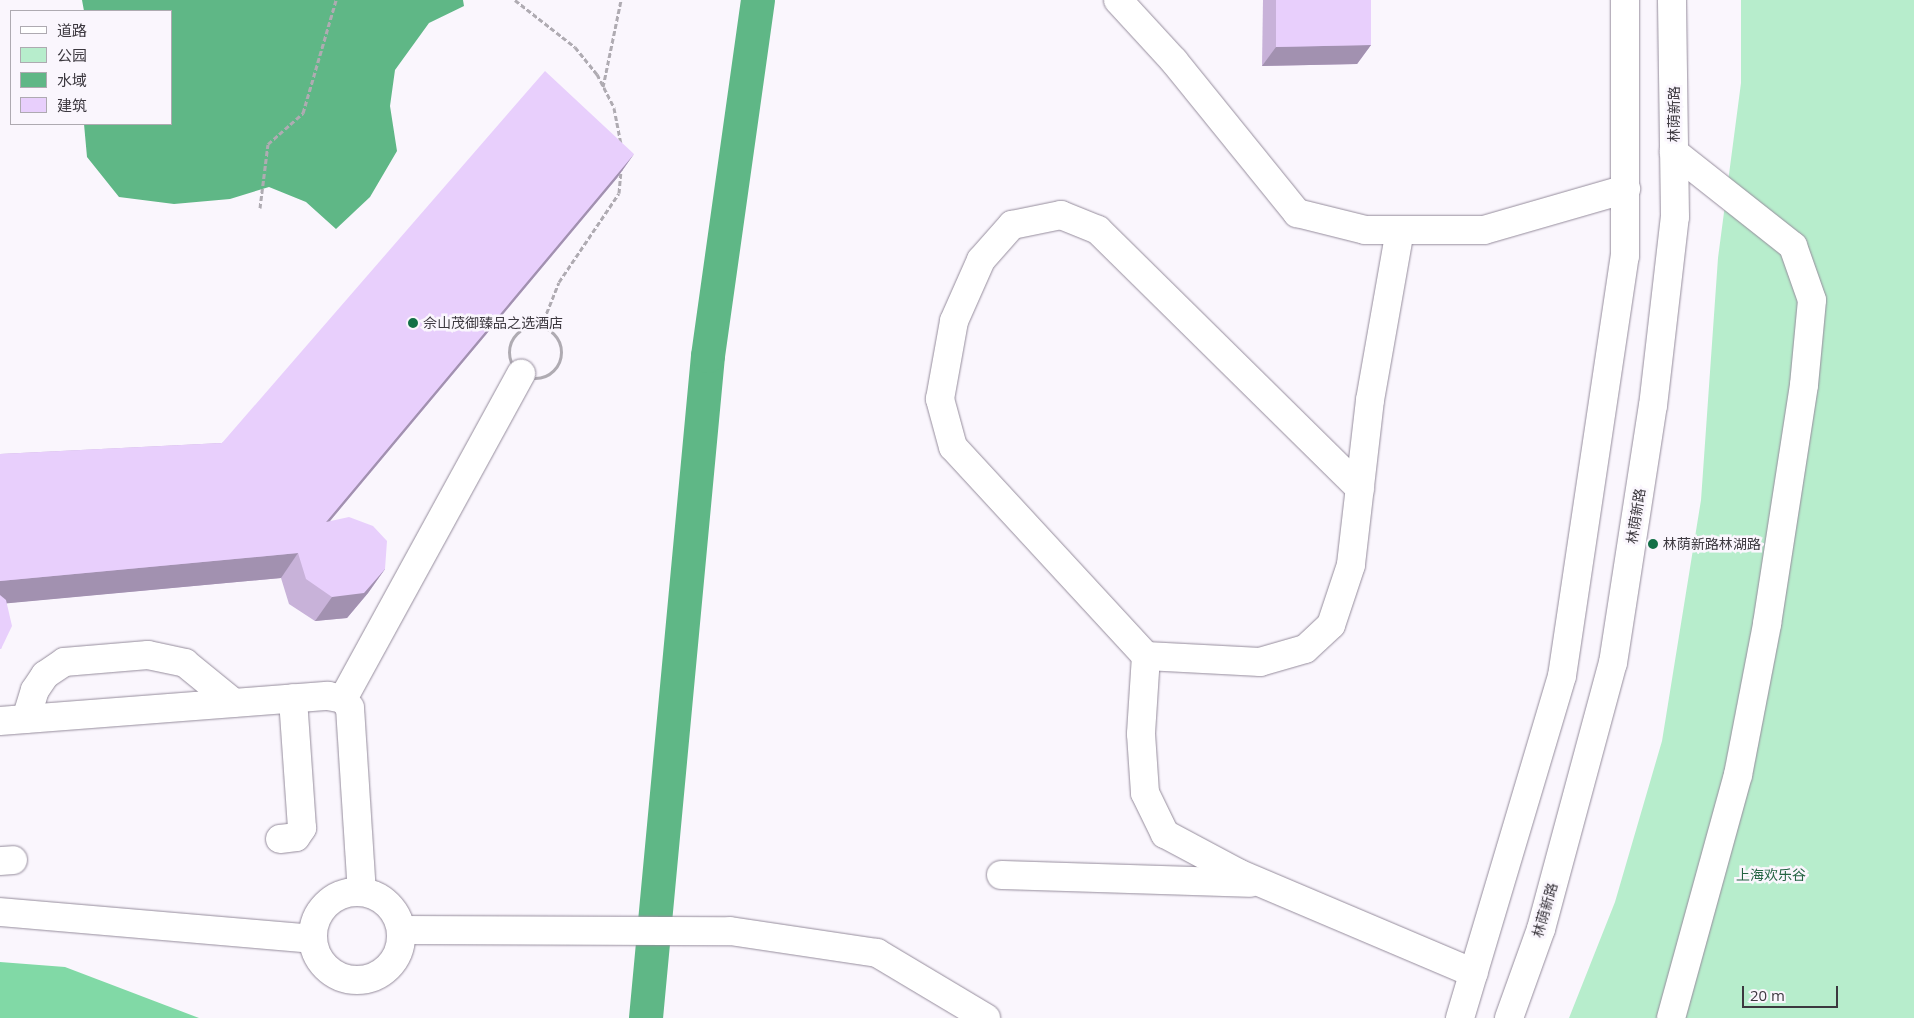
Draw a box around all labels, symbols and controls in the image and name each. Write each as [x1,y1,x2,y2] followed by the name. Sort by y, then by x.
[10,10,172,125] legend
[57,20,87,40] text: 道路
[57,45,87,65] text: 公园
[57,70,87,90] text: 水域
[1666,86,1682,142] street label: 林荫新路
[57,95,87,115] text: 建筑
[423,315,563,331] place label: 佘山茂御臻品之选酒店
[407,317,419,329] marker: 佘山茂御臻品之选酒店
[1623,487,1649,545] street label: 林荫新路
[1663,536,1761,552] place label: 林荫新路林湖路
[1647,538,1659,550] marker: 林荫新路林湖路
[1736,867,1806,883] park label: 上海欢乐谷
[1529,881,1561,939] street label: 林荫新路
[1744,976,1840,1008] scale bar
[1750,985,1785,1005] text: 20 m

